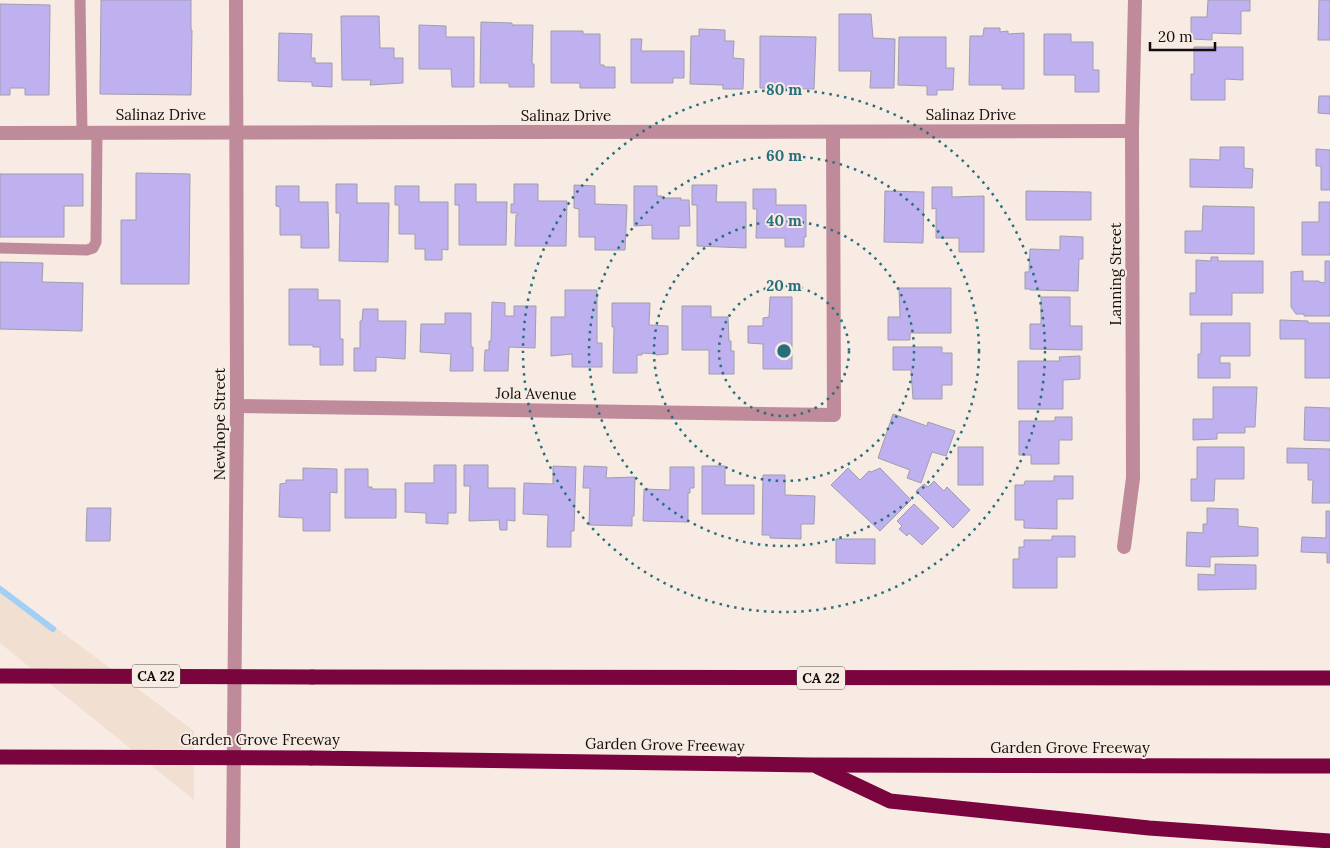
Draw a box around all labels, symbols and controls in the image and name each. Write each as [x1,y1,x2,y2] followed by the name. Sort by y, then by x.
[1150,20,1215,52] scale bar
[1158,27,1193,46] text: 20 m
[766,80,802,99] text: 80 m
[116,105,206,124] street label: Salinaz Drive
[926,105,1016,124] street label: Salinaz Drive
[521,106,611,125] street label: Salinaz Drive
[766,146,802,165] text: 60 m
[766,211,802,230] text: 40 m
[1106,222,1125,326] street label: Lanning Street
[766,276,802,295] text: 20 m
[775,342,793,360] centre of rings
[210,367,229,480] street label: Newhope Street
[494,383,577,404] street label: Jola Avenue
[132,664,180,688] road number: CA 22
[797,666,845,690] road number: CA 22
[180,730,340,749] street label: Garden Grove Freeway
[585,734,745,755] street label: Garden Grove Freeway
[990,738,1150,757] street label: Garden Grove Freeway

